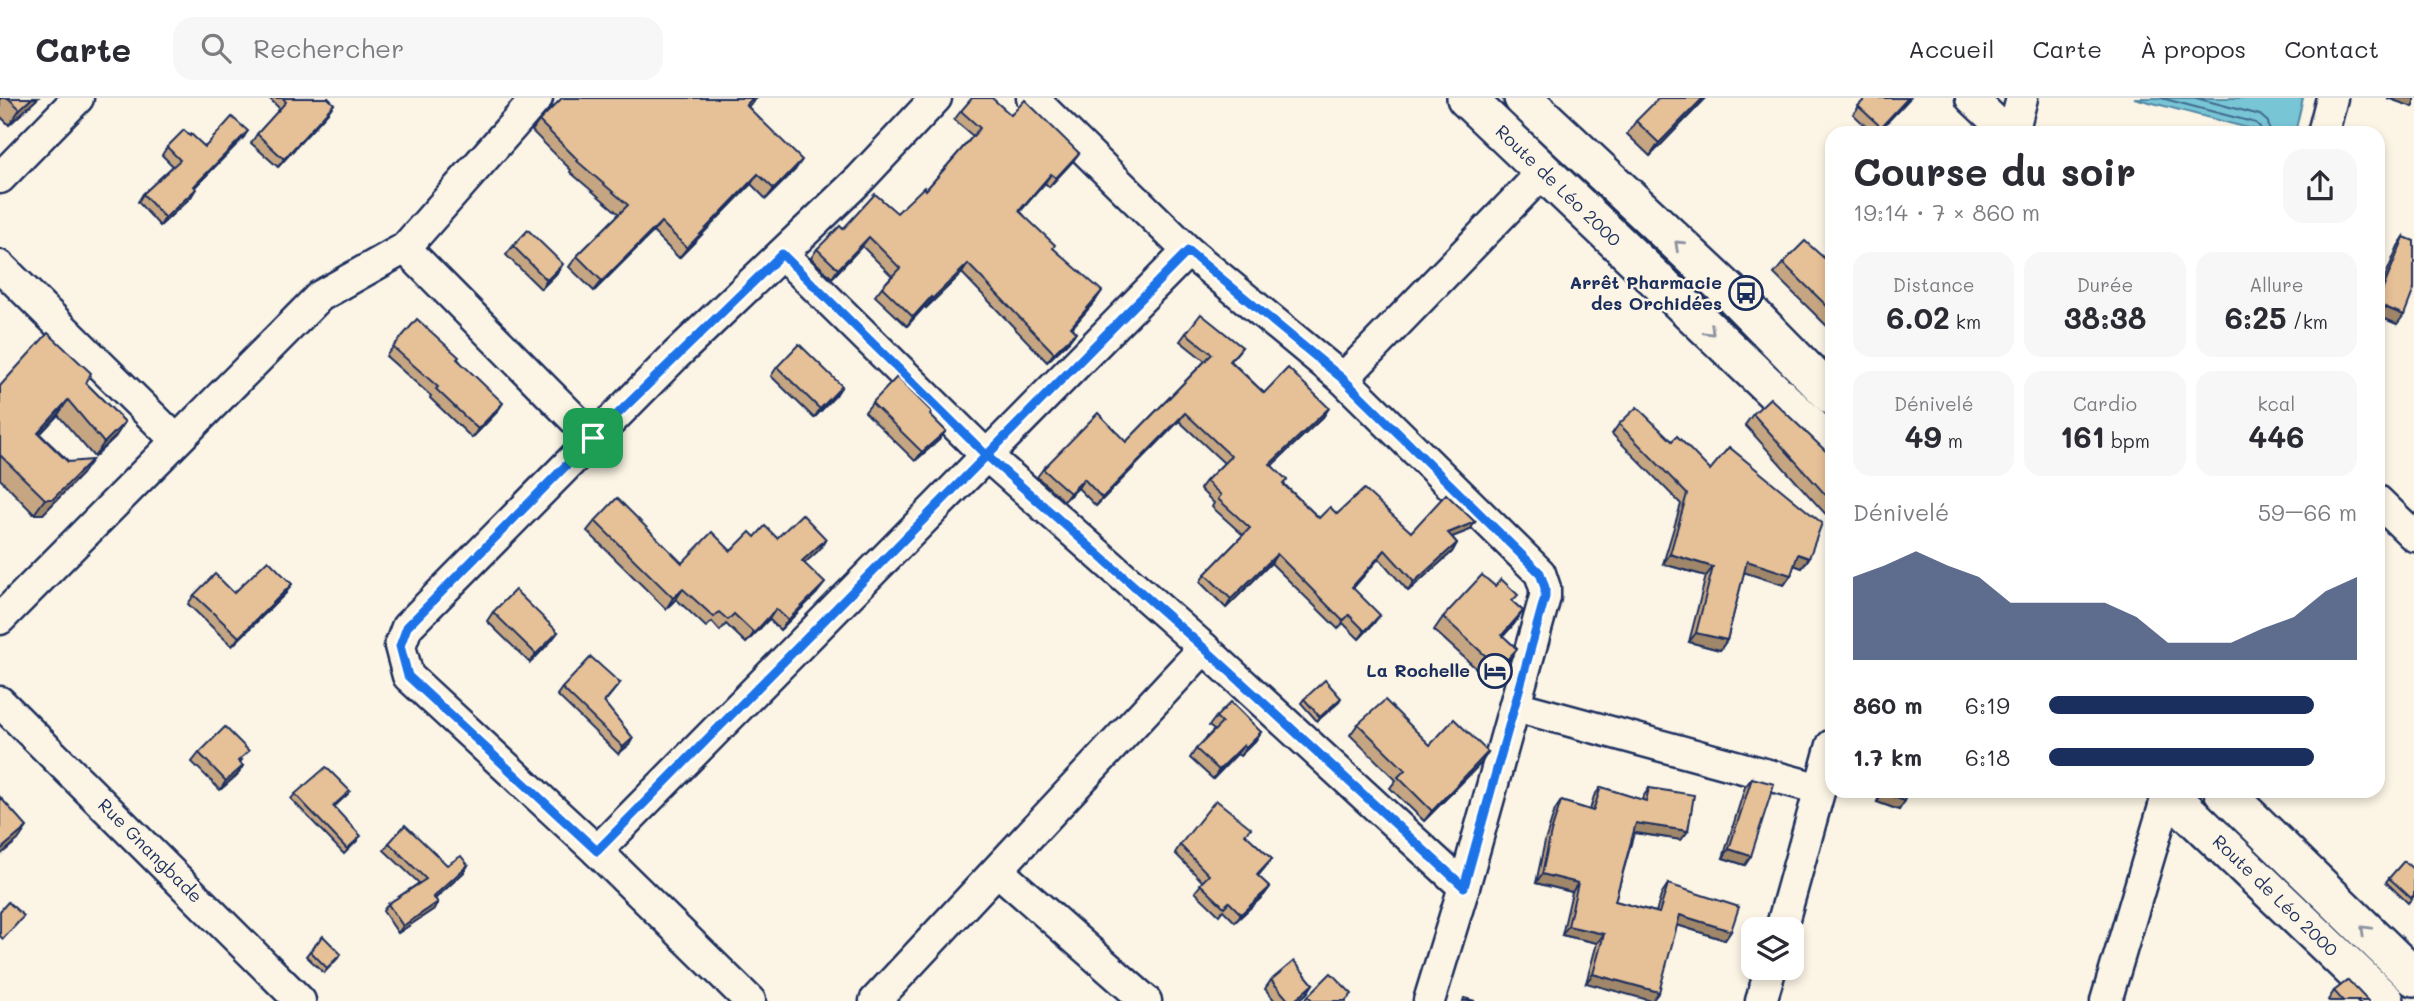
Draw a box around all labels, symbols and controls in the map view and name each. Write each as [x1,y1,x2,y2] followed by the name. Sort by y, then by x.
[173,17,663,80] search box
[35,27,131,70] text: Carte
[197,29,235,67] icon: search
[253,31,404,65] text: Rechercher
[1908,33,1994,64] text: Accueil
[2032,33,2102,64] text: Carte
[2140,33,2246,64] text: À propos
[2284,33,2379,64] text: Contact
[1491,119,1627,251] street label: Route de Léo 2000
[1853,146,2136,196] text: Course du soir
[2283,149,2357,223] button: share
[1853,197,2040,227] text: 19:14 · 7 × 860 m
[1674,240,1687,253] one-way arrow
[1569,270,1722,315] place label: Arrêt Pharmacie des Orchidées
[1893,272,1975,297] text: Distance
[2077,272,2133,297] text: Durée
[2249,272,2304,297] text: Allure
[1727,274,1765,312] bus stop icon: Arrêt Pharmacie des Orchidées
[1886,297,1950,337] text: 6.02
[2064,297,2146,337] text: 38:38
[2225,297,2287,337] text: 6:25
[1950,309,1981,334] text: km
[2287,309,2328,334] text: /km
[1702,323,1715,336] one-way arrow
[1894,391,1973,416] text: Dénivelé
[2073,391,2137,416] text: Cardio
[2257,391,2295,416] text: kcal
[563,408,623,468] pin
[1905,416,1942,456] text: 49
[2060,416,2105,456] text: 161
[2248,416,2304,456] text: 446
[574,419,612,457] icon: arrive
[1942,428,1963,453] text: m
[2105,428,2150,453] text: bpm
[1853,497,1949,527] text: Dénivelé
[2258,497,2357,527] text: 59–66 m
[1476,652,1514,690] hotel icon: La Rochelle
[1366,658,1470,682] place label: La Rochelle
[1853,690,1923,720] text: 860 m
[1965,690,2010,720] text: 6:19
[1853,742,1922,772] text: 1.7 km
[1965,742,2010,772] text: 6:18
[93,793,208,908] street label: Rue Gnangbade
[2208,829,2344,961] street label: Route de Léo 2000
[1741,917,1804,980] map controls
[1741,917,1804,980] button: layers
[2360,925,2373,938] one-way arrow

